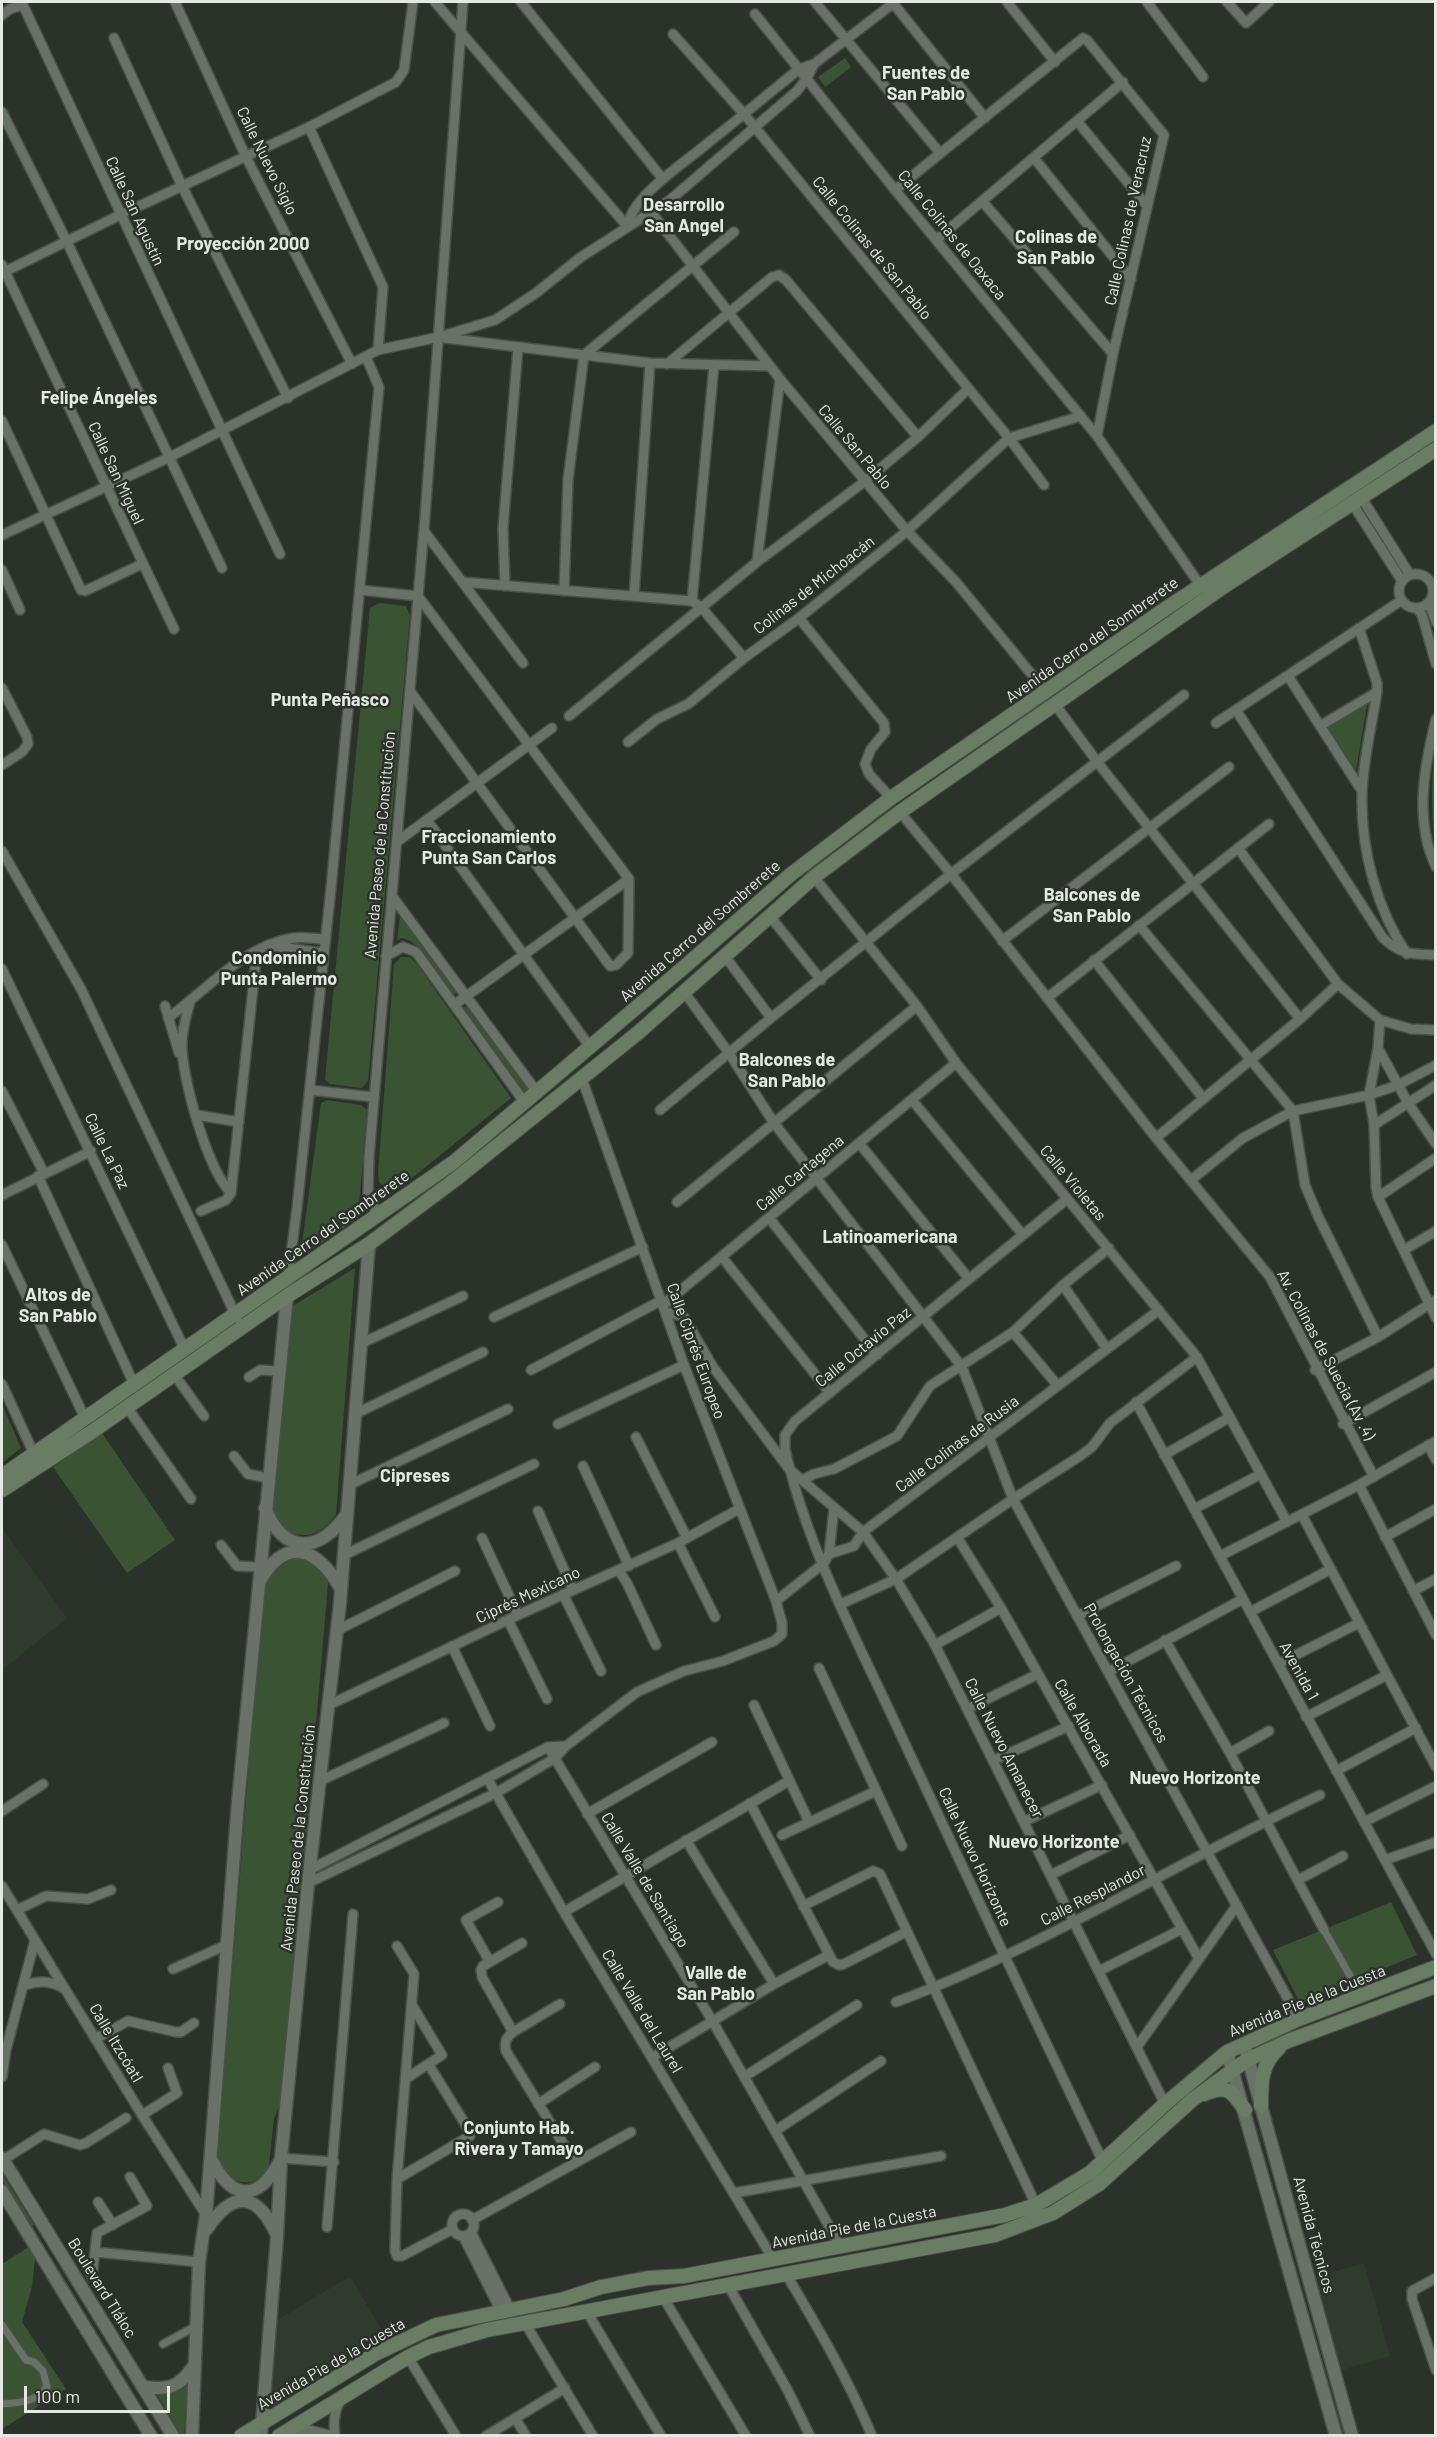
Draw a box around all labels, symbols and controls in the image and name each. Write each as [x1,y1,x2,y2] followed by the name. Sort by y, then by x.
[882,62,970,104] district label: Fuentes de San Pablo
[232,104,302,218] street label: Calle Nuevo Siglo
[1101,135,1155,307] street label: Calle Colinas de Veracruz
[101,153,169,269] street label: Calle San Agustín
[894,166,1010,304] street label: Calle Colinas de Oaxaca
[808,172,936,324] street label: Calle Colinas de San Pablo
[643,194,725,236] district label: Desarrollo San Angel
[1015,226,1097,268] district label: Colinas de San Pablo
[176,233,310,255] district label: Proyección 2000
[41,387,157,409] district label: Felipe Ángeles
[814,401,896,493] street label: Calle San Pablo
[84,419,148,527] street label: Calle San Miguel
[750,532,878,638] street label: Colinas de Michoacán
[1002,573,1182,707] street label: Avenida Cerro del Sombrerete
[271,689,389,711] district label: Punta Peñasco
[361,731,399,959] street label: Avenida Paseo de la Constitución
[421,826,557,868] district label: Fraccionamiento Punta San Carlos
[616,856,784,1006] street label: Avenida Cerro del Sombrerete
[1044,884,1140,926] district label: Balcones de San Pablo
[221,947,337,990] district label: Condominio Punta Palermo
[739,1049,835,1092] district label: Balcones de San Pablo
[80,1110,134,1192] street label: Calle La Paz
[752,1131,848,1215] street label: Calle Cartagena
[1036,1141,1110,1225] street label: Calle Violetas
[233,1166,413,1300] street label: Avenida Cerro del Sombrerete
[822,1226,958,1248] district label: Latinoamericana
[1273,1267,1379,1443] street label: Av. Colinas de Suecia (Av .4)
[662,1280,730,1422] street label: Calle Ciprés Europeo
[19,1284,97,1326] district label: Altos de San Pablo
[811,1303,915,1391] street label: Calle Octavio Paz
[892,1391,1022,1497] street label: Calle Colinas de Rusia
[380,1465,450,1487] district label: Cipreses
[473,1562,583,1628] street label: Ciprés Mexicano
[1080,1600,1172,1746] street label: Prolongación Técnicos
[1275,1639,1323,1703] street label: Avenida 1
[960,1675,1048,1821] street label: Calle Nuevo Amanecer
[1050,1676,1116,1770] street label: Calle Alborada
[277,1724,319,1952] street label: Avenida Paseo de la Constitución
[1129,1767,1261,1789] district label: Nuevo Horizonte
[934,1784,1016,1930] street label: Calle Nuevo Horizonte
[597,1809,693,1951] street label: Calle Valle de Santiago
[988,1831,1120,1853] district label: Nuevo Horizonte
[1037,1860,1149,1930] street label: Calle Resplandor
[598,1946,686,2076] street label: Calle Valle del Laurel
[1226,1961,1388,2041] street label: Avenida Pie de la Cuesta
[677,1962,755,2004] district label: Valle de San Pablo
[85,2000,147,2086] street label: Calle Itzcóatl
[455,2117,583,2160] district label: Conjunto Hab. Rivera y Tamayo
[1289,2174,1339,2296] street label: Avenida Técnicos
[770,2202,938,2252] street label: Avenida Pie de la Cuesta
[64,2234,140,2342] street label: Boulevard Tláloc
[254,2314,408,2414] street label: Avenida Pie de la Cuesta
[27,2374,172,2412] scale bar
[35,2385,80,2407] text: 100 m

